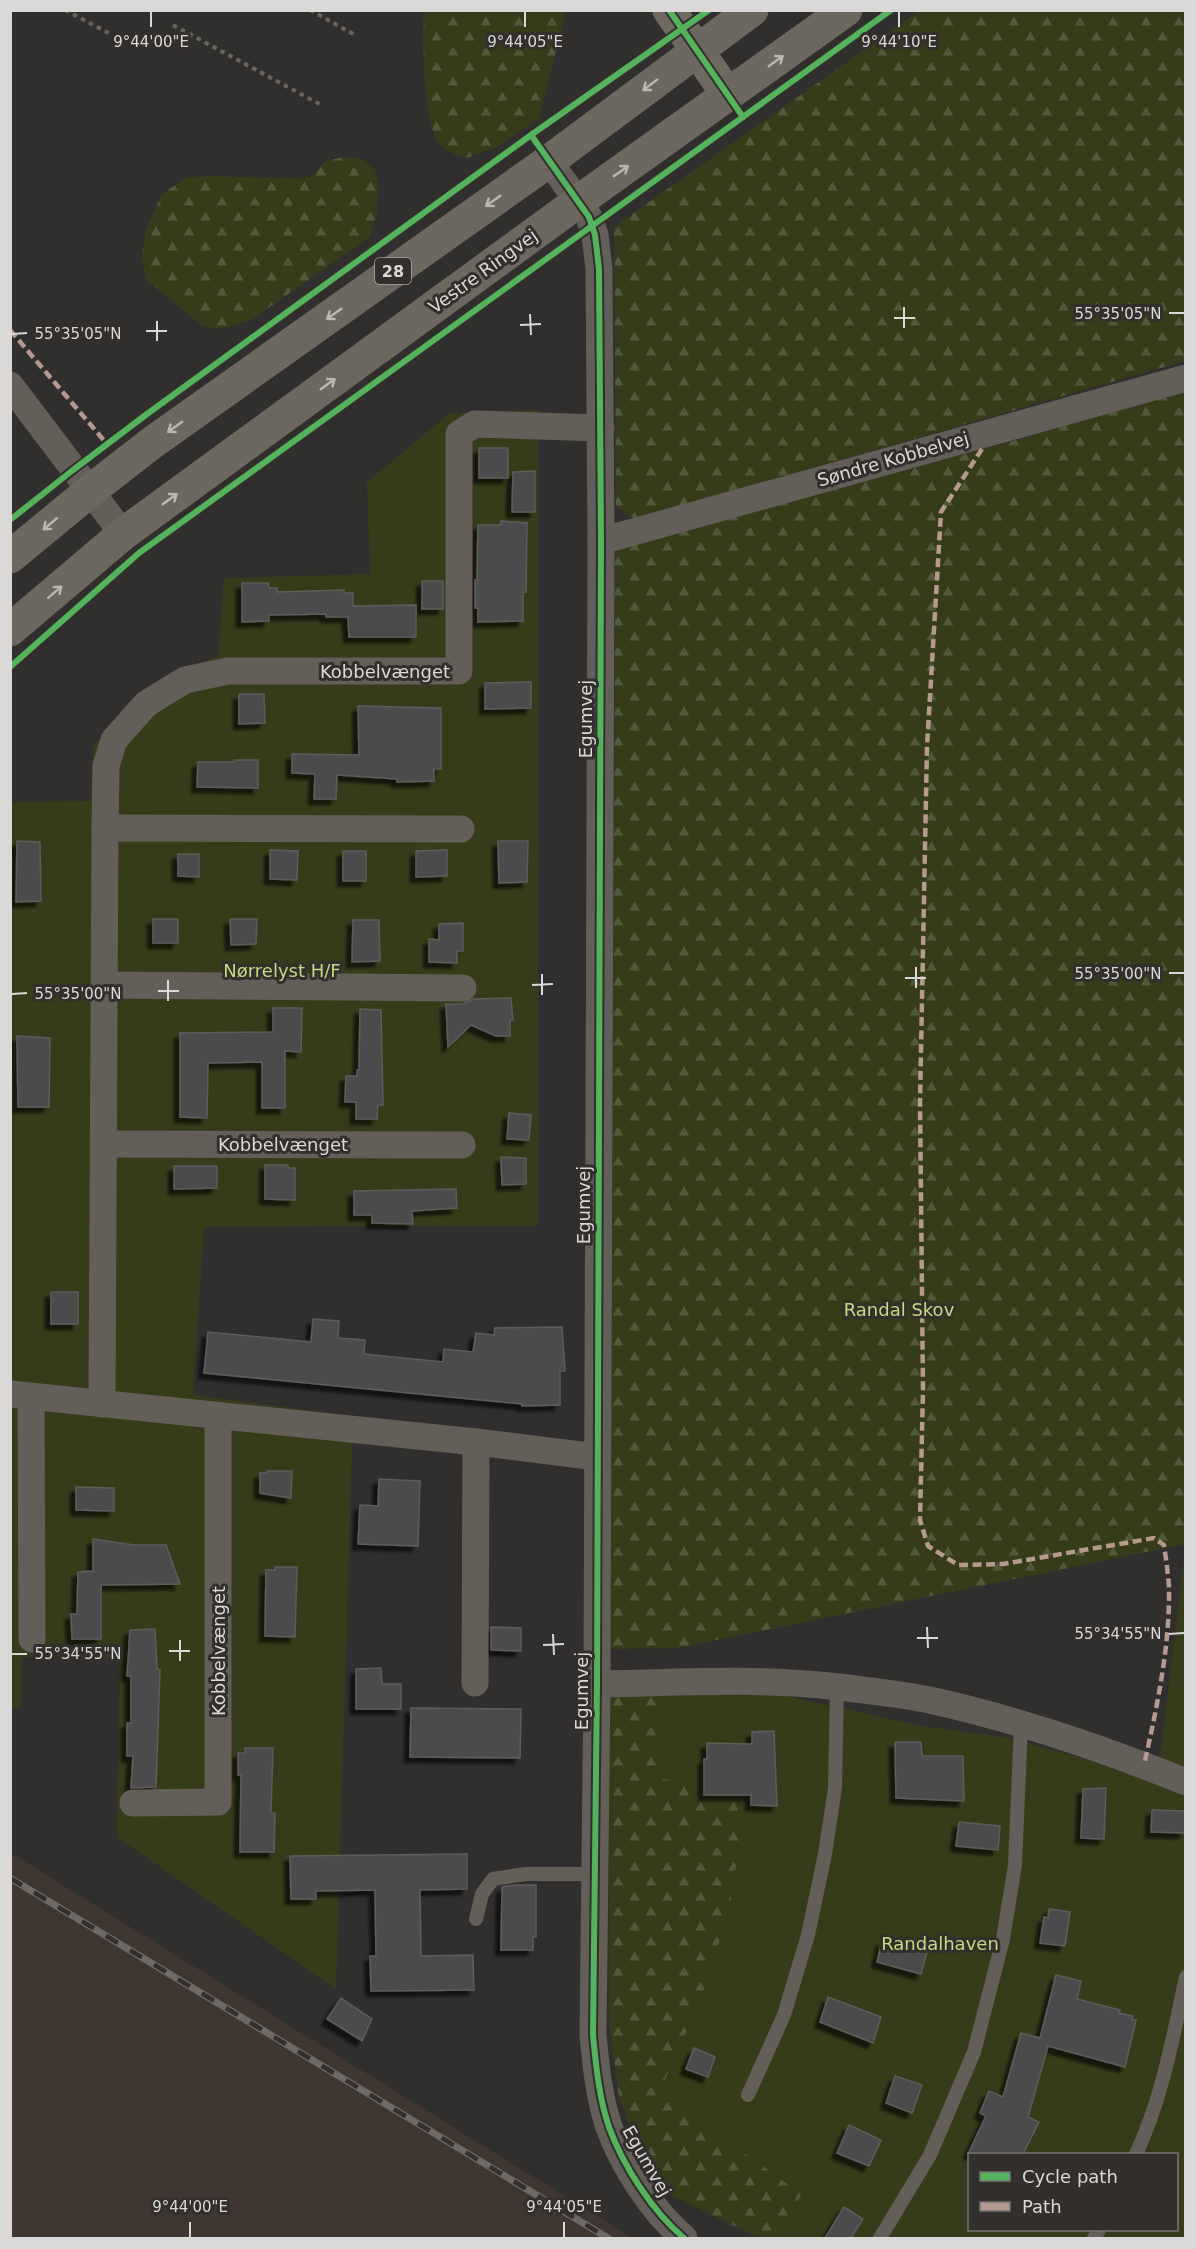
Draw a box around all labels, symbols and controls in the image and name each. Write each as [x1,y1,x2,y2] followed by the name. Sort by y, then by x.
[113,33,189,51] text: 9°44'00"E
[487,33,563,51] text: 9°44'05"E
[861,33,937,51] text: 9°44'10"E
[767,55,783,67] one-way arrow
[642,79,658,92] one-way arrow
[613,165,629,177] one-way arrow
[485,195,501,207] one-way arrow
[425,225,541,317] street label: Vestre Ringvej
[375,258,411,284] road number: 28
[1074,305,1162,323] text: 55°35'05"N
[326,308,342,320] one-way arrow
[34,325,122,343] text: 55°35'05"N
[319,378,335,390] one-way arrow
[167,421,183,433] one-way arrow
[815,427,971,491] street label: Søndre Kobbelvej
[162,493,178,505] one-way arrow
[43,517,58,531] one-way arrow
[47,585,62,599] one-way arrow
[320,661,450,682] street label: Kobbelvænget
[575,680,596,758] street label: Egumvej
[223,960,341,981] park label: Nørrelyst H/F
[1074,965,1162,983] text: 55°35'00"N
[34,985,122,1003] text: 55°35'00"N
[218,1134,348,1155] street label: Kobbelvænget
[573,1166,594,1244] street label: Egumvej
[844,1299,955,1320] park label: Randal Skov
[208,1586,229,1716] street label: Kobbelvænget
[1074,1625,1162,1643] text: 55°34'55"N
[34,1645,122,1663] text: 55°34'55"N
[571,1652,592,1730] street label: Egumvej
[881,1933,999,1954] park label: Randalhaven
[618,2122,676,2200] street label: Egumvej
[968,2153,1178,2231] legend
[1022,2166,1118,2187] text: Cycle path
[1022,2196,1062,2217] text: Path
[152,2198,228,2216] text: 9°44'00"E
[526,2198,602,2216] text: 9°44'05"E

